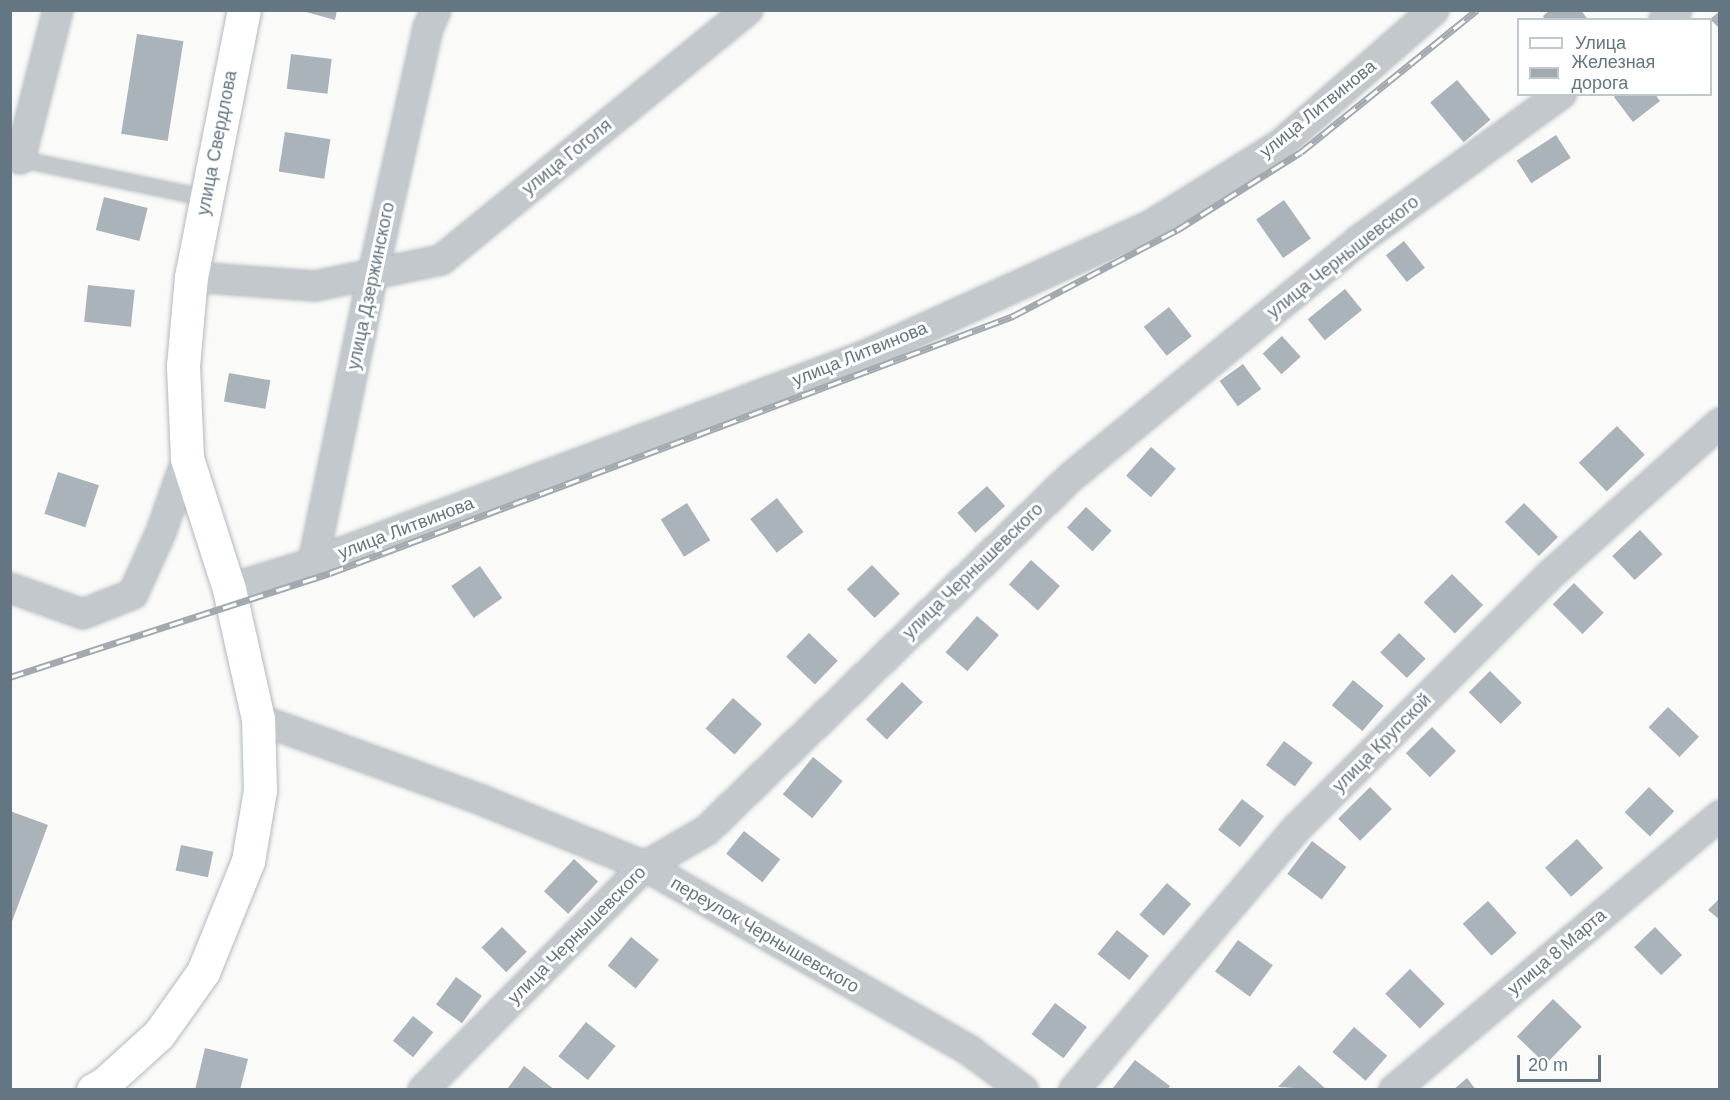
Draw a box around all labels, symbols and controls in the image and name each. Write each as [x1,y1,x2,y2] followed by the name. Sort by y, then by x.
[1517,18,1712,96] legend
[1575,33,1626,53] text: Улица
[1571,52,1655,93] text: Железная дорога
[1255,55,1381,163] street label: улица Литвинова
[192,69,242,217] street label: улица Свердлова
[518,114,616,200] street label: улица Гоголя
[1263,191,1423,323] street label: улица Чернышевского
[343,200,399,372] street label: улица Дзержинского
[789,317,931,391] street label: улица Литвинова
[335,492,477,564] street label: улица Литвинова
[898,498,1048,644] street label: улица Чернышевского
[1328,689,1436,797] street label: улица Крупской
[503,861,651,1009] street label: улица Чернышевского
[667,872,863,998] street label: переулок Чернышевского
[1503,904,1611,1000] street label: улица 8 Марта
[1520,1043,1604,1081] scale bar
[1528,1055,1568,1075] text: 20 m

